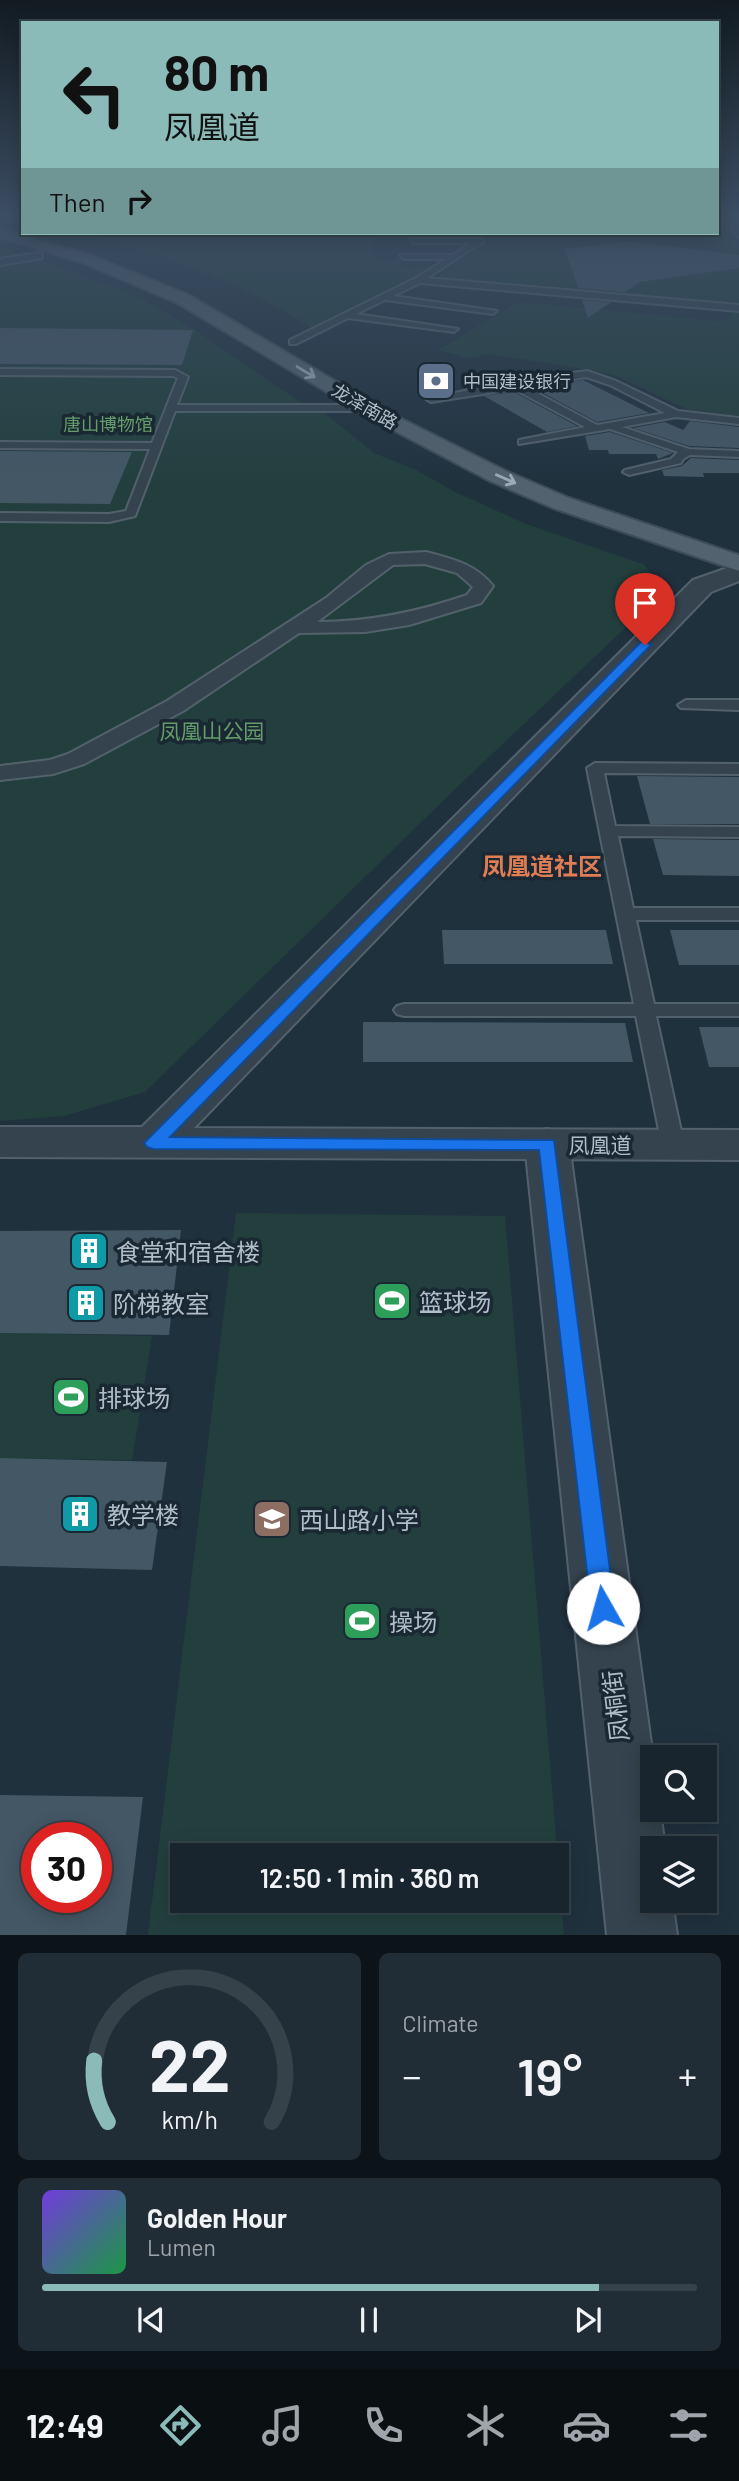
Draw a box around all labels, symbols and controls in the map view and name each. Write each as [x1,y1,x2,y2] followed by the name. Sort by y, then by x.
[164,42,269,101] text: 80 m
[49,49,140,140] icon: left
[164,107,260,145] text: 凤凰道
[120,182,158,220] icon: right
[49,186,106,217] text: Then
[415,360,457,402] bank icon: 中国建设银行
[296,365,316,379] one-way arrow
[463,370,571,392] place label: 中国建设银行
[328,378,402,434] street label: 龙泽南路
[63,413,153,435] park label: 唐山博物馆
[495,473,517,486] one-way arrow
[615,573,675,645] pin
[626,584,664,622] icon: arrive
[160,718,265,743] park label: 凤凰山公园
[482,851,602,880] district label: 凤凰道社区
[569,1132,632,1157] street label: 凤凰道
[68,1230,110,1272] building icon: 食堂和宿舍楼
[116,1237,260,1266] place label: 食堂和宿舍楼
[371,1280,413,1322] sports icon: 篮球场
[65,1282,107,1324] building icon: 阶梯教室
[419,1287,491,1316] place label: 篮球场
[113,1289,209,1318] place label: 阶梯教室
[50,1376,92,1418] sports icon: 排球场
[98,1383,170,1412] place label: 排球场
[59,1493,101,1535] building icon: 教学楼
[251,1498,293,1540] school or university icon: 西山路小学
[107,1500,179,1529] place label: 教学楼
[299,1505,419,1534] place label: 西山路小学
[566,1571,640,1645] position arrow
[341,1600,383,1642] sports icon: 操场
[389,1607,437,1636] place label: 操场
[596,1669,634,1743] street label: 凤桐街
[640,1745,717,1913] map controls
[640,1745,717,1822] button: search
[21,1822,112,1913] speed limit sign: 30
[640,1836,717,1913] button: layers
[260,1862,479,1893] text: 12:50 · 1 min · 360 m
[403,2009,479,2037] text: Climate
[148,2020,230,2108] text: 22
[517,2044,582,2106] text: 19°
[403,2052,422,2098] text: −
[678,2052,697,2098] text: +
[161,2104,218,2134] text: km/h
[147,2202,287,2233] text: Golden Hour
[147,2233,216,2261] text: Lumen
[132,2301,170,2339] icon: previous
[350,2301,388,2339] icon: pause
[569,2301,607,2339] icon: next
[156,2401,205,2450] icon: directions
[258,2401,307,2450] icon: music
[359,2401,408,2450] icon: phone
[461,2401,510,2450] icon: climate
[562,2401,611,2450] icon: car
[664,2401,713,2450] icon: filters
[26,2406,104,2444] text: 12:49

